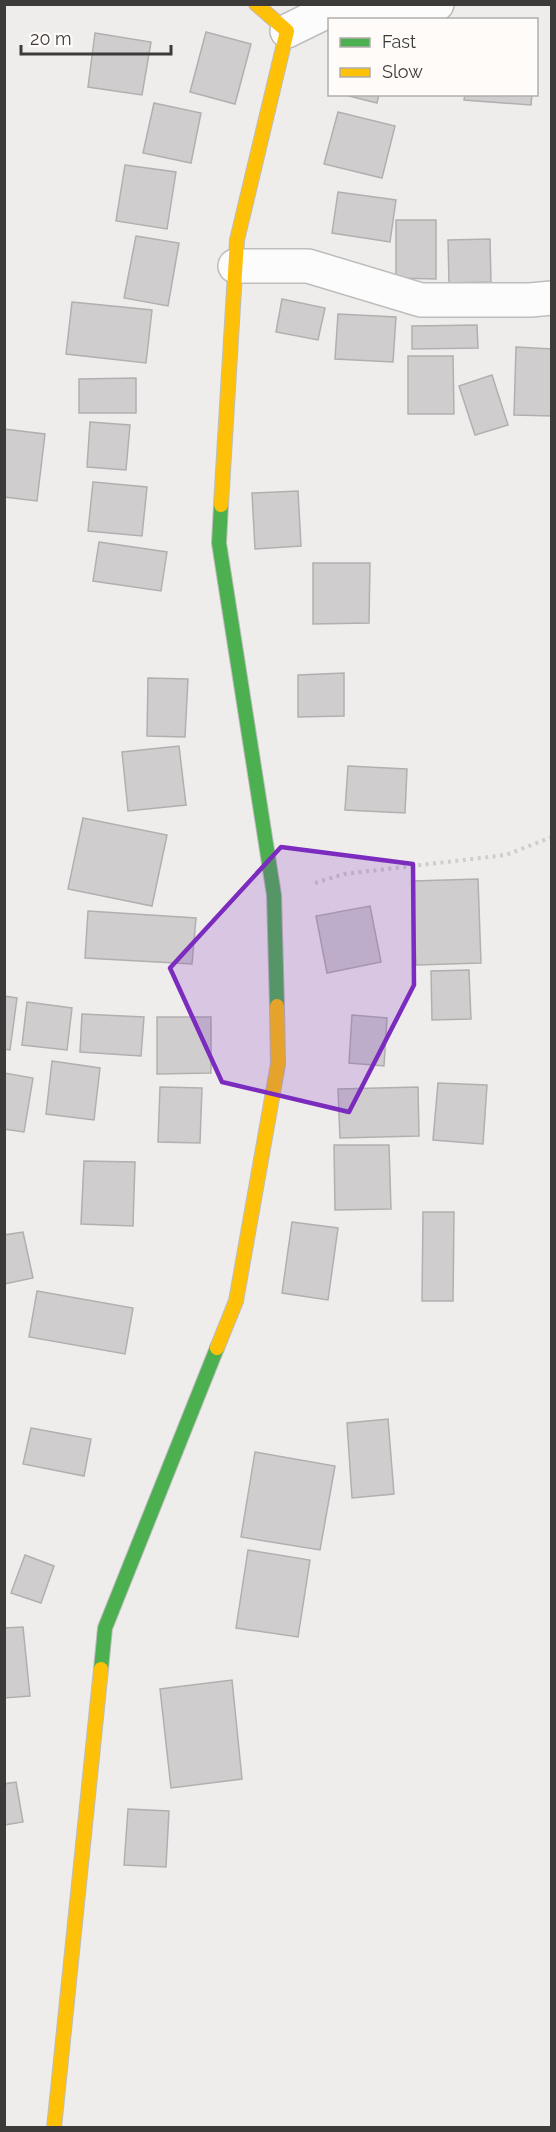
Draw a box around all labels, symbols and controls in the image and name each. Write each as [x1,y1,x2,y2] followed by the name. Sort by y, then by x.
[21,18,171,56] scale bar
[328,18,538,96] legend
[30,28,72,49] text: 20 m
[382,31,416,52] text: Fast
[382,61,423,82] text: Slow

